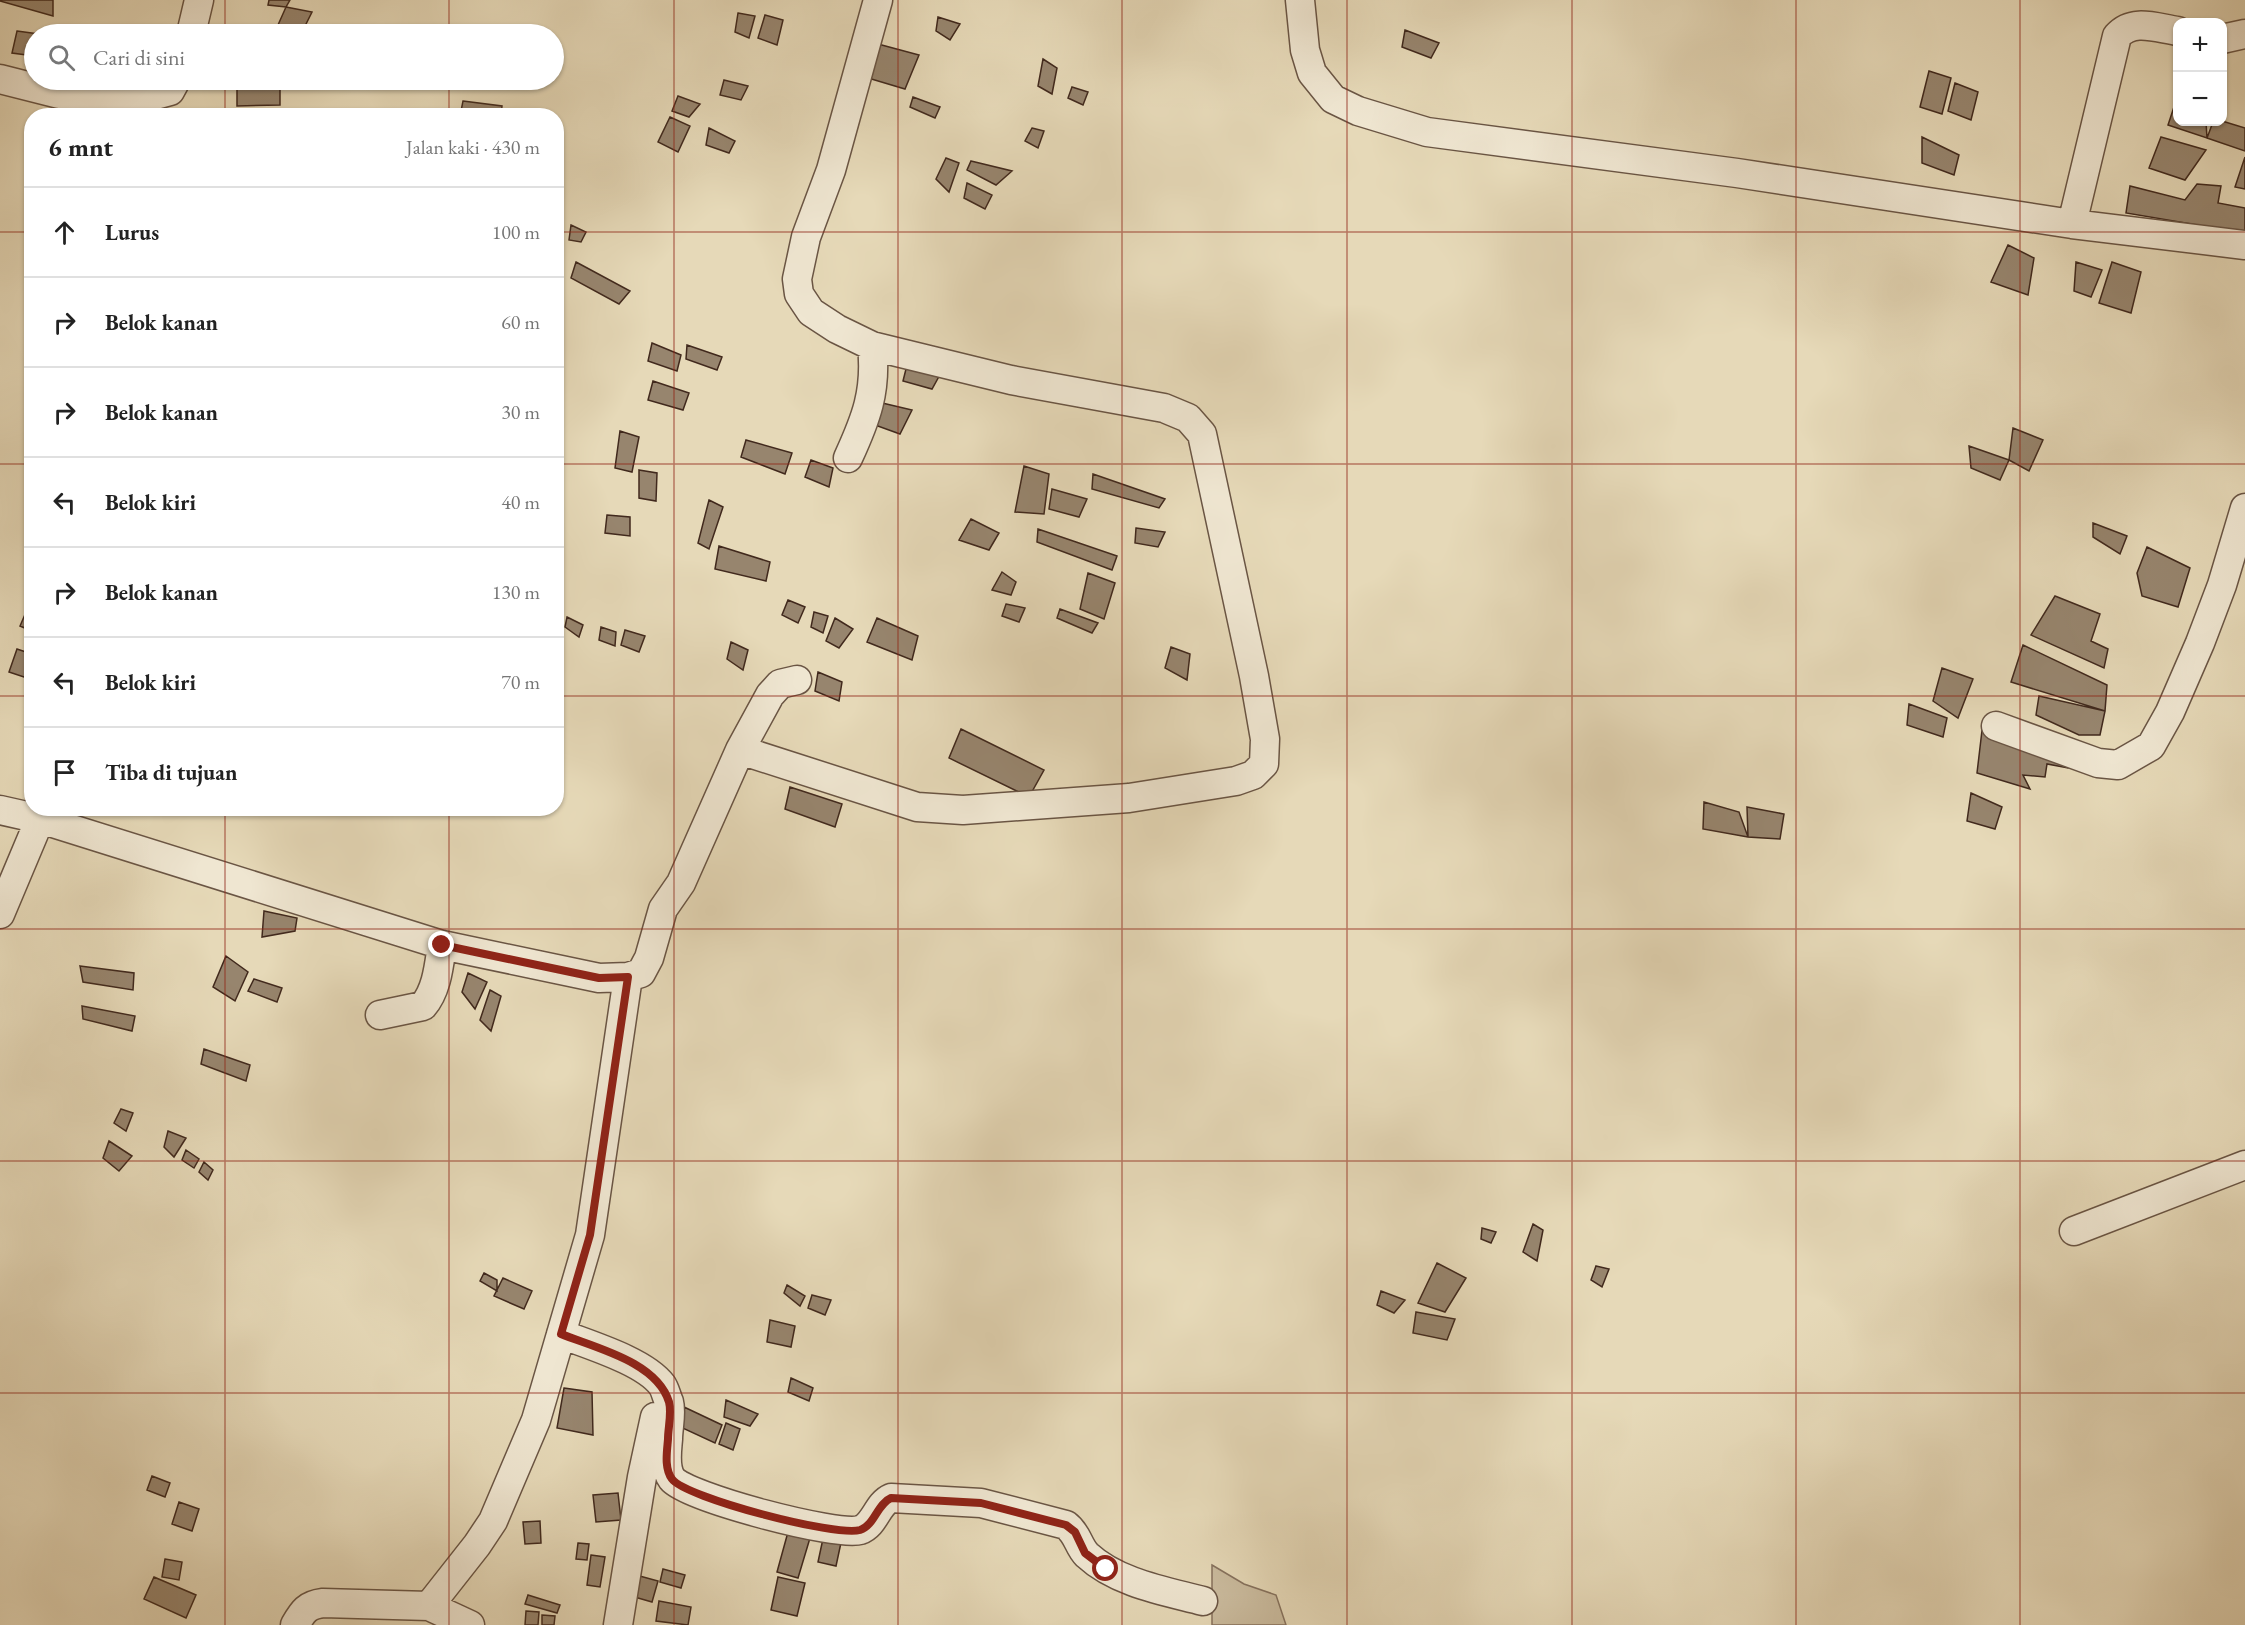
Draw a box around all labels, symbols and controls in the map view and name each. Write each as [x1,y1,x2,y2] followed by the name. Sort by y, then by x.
[2173,18,2227,126] map controls
[2173,18,2227,72] button: +
[24,24,564,90] search box
[45,41,78,74] icon: search
[93,43,185,72] text: Cari di sini
[2173,72,2227,126] button: −
[48,130,113,164] text: 6 mnt
[406,134,540,160] text: Jalan kaki · 430 m
[48,216,81,249] icon: ahead
[105,218,159,247] text: Lurus
[492,219,540,245] text: 100 m
[48,306,81,339] icon: right
[105,308,218,337] text: Belok kanan
[501,309,540,335] text: 60 m
[48,396,81,429] icon: right
[105,398,218,427] text: Belok kanan
[501,399,540,425] text: 30 m
[48,486,81,519] icon: left
[105,488,196,517] text: Belok kiri
[501,489,540,515] text: 40 m
[48,576,81,609] icon: right
[105,578,218,607] text: Belok kanan
[492,579,540,605] text: 130 m
[48,666,81,699] icon: left
[105,668,196,697] text: Belok kiri
[501,669,540,695] text: 70 m
[48,756,81,789] icon: arrive
[105,758,237,787] text: Tiba di tujuan
[428,931,454,957] route end
[1092,1555,1118,1581] route start

